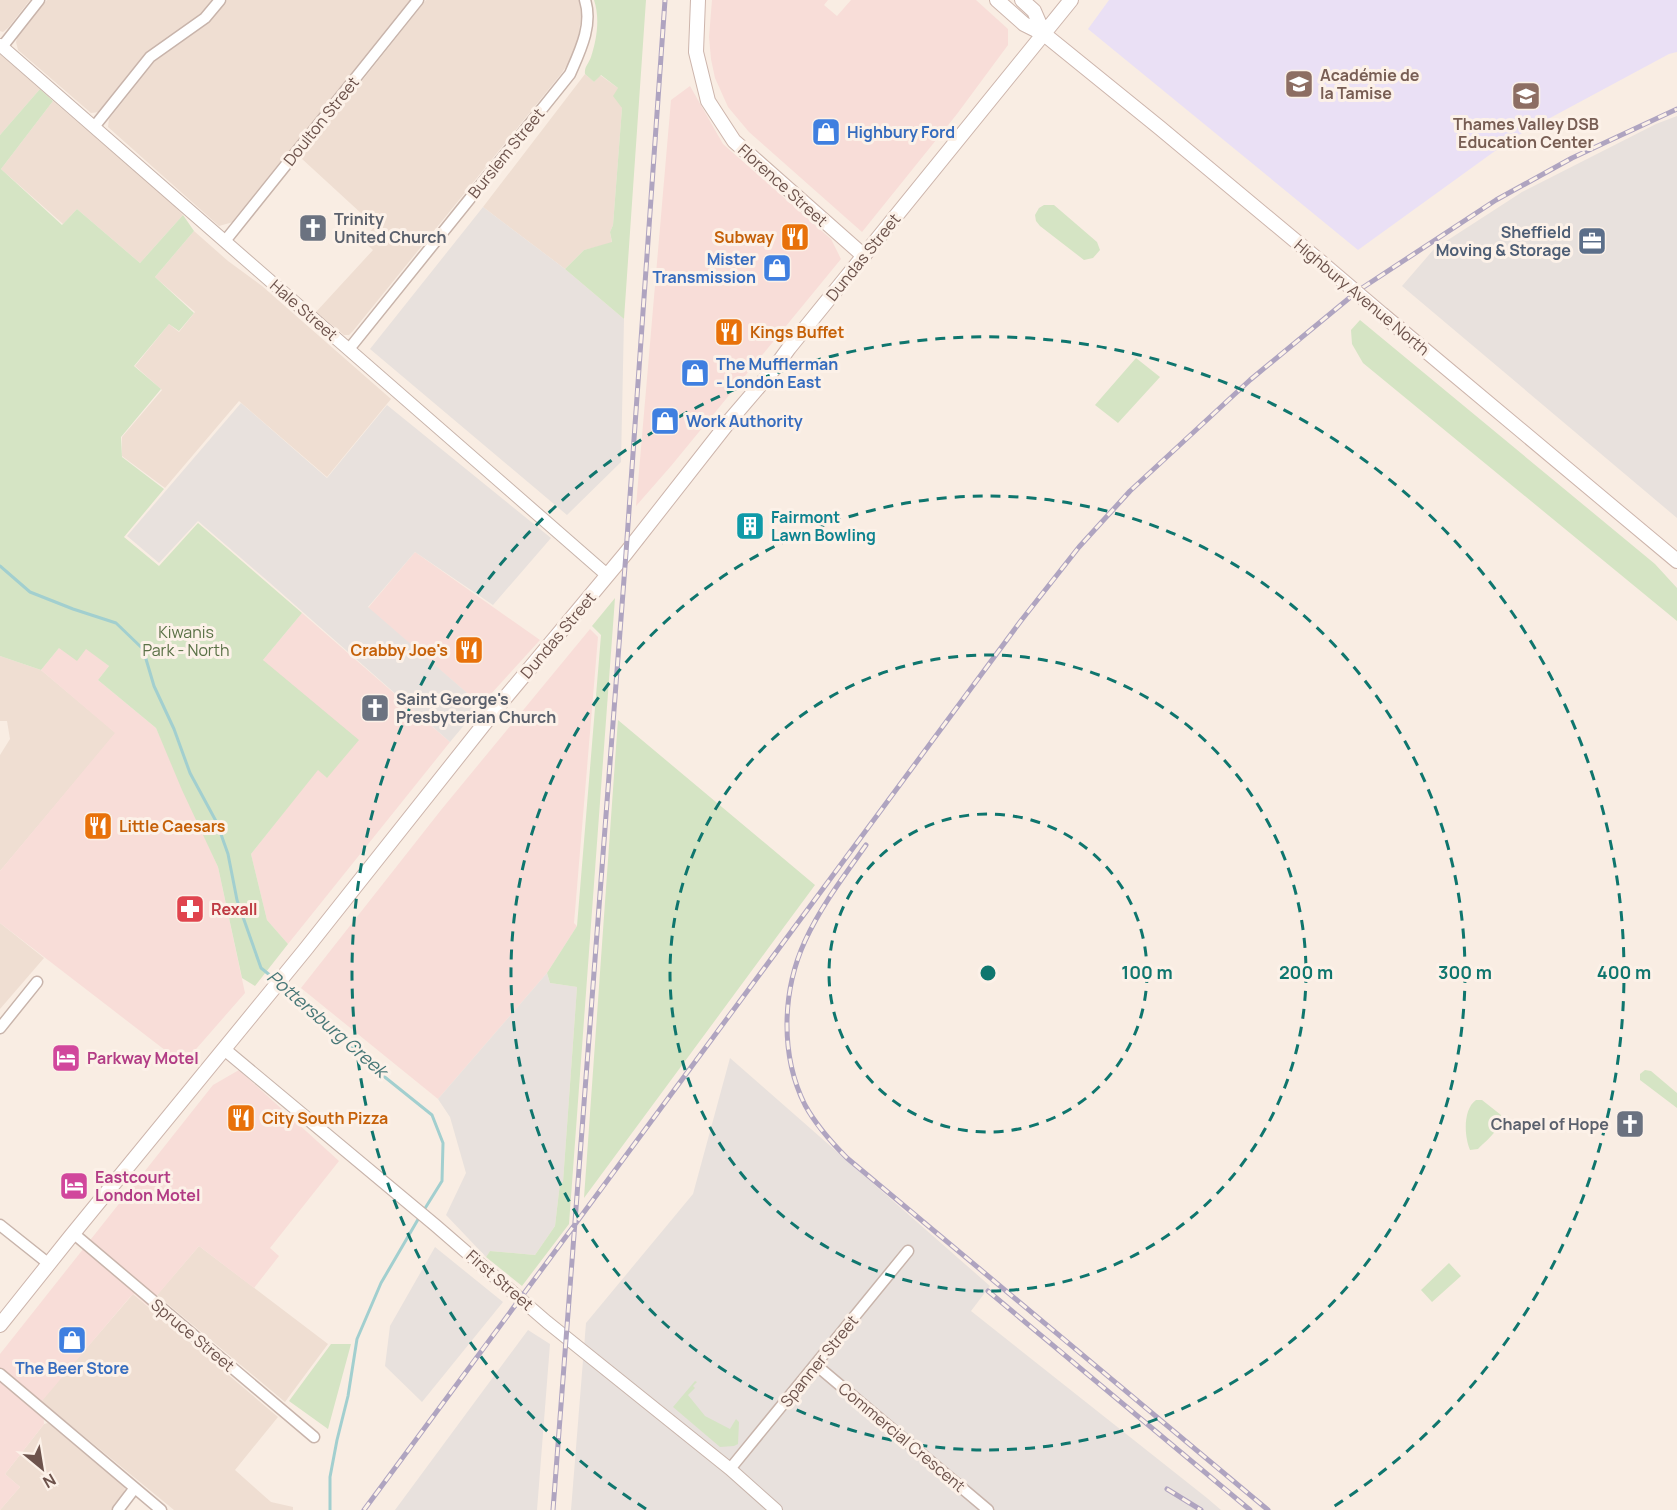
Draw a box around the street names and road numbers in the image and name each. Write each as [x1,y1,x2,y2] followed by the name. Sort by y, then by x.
[278,72,364,170] street label: Doulton Street
[463,103,549,203] street label: Burslem Street
[733,139,833,231] street label: Florence Street
[821,209,905,305] street label: Dundas Street
[1290,234,1434,360] street label: Highbury Avenue North
[265,274,343,346] street label: Hale Street
[515,587,601,683] street label: Dundas Street
[462,1245,538,1315] street label: First Street
[147,1294,239,1376] street label: Spruce Street
[775,1310,863,1412] street label: Spanner Street
[834,1377,970,1497] street label: Commercial Crescent

